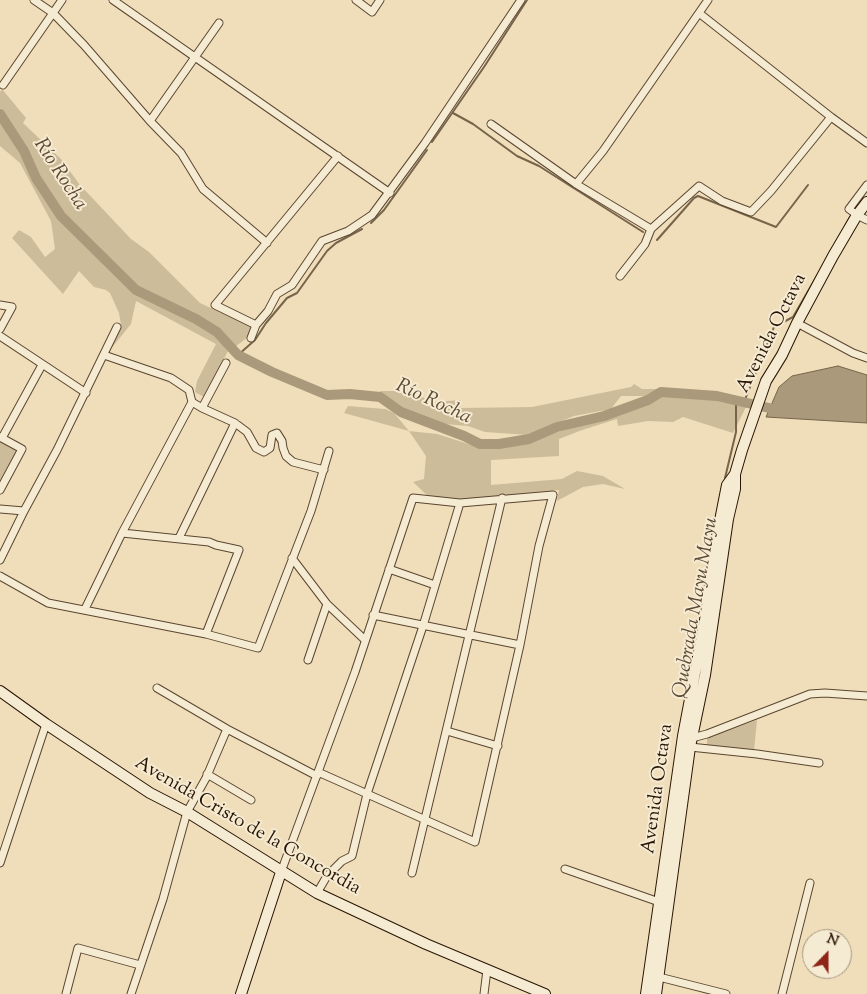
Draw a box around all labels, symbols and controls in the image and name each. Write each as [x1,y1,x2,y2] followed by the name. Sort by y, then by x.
[27,135,91,215] water label: Río Rocha
[733,270,813,398] street label: Avenida Octava
[391,375,475,431] water label: Río Rocha
[669,516,725,700] water label: Quebrada Mayu Mayu
[639,723,679,855] street label: Avenida Octava
[130,753,364,901] street label: Avenida Cristo de la Concordia
[802,929,852,979] north arrow
[823,930,841,952] text: N

